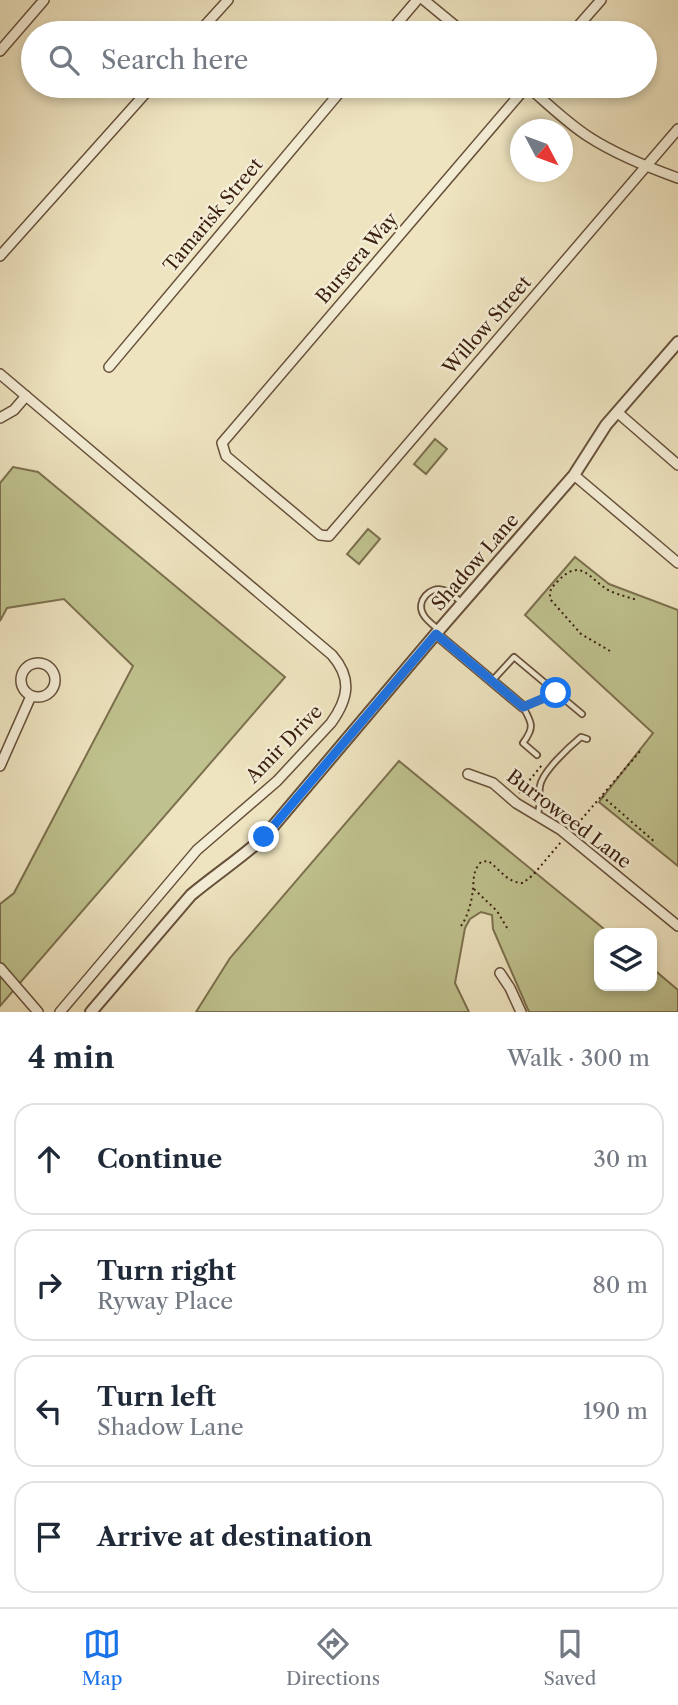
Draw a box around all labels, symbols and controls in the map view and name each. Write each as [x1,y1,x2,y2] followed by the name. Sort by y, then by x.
[21,21,657,98] search box
[45,41,83,79] icon: search
[101,44,248,76] text: Search here
[510,119,573,182] north arrow
[159,153,268,277] street label: Tamarisk Street
[311,207,403,308] street label: Bursera Way
[437,271,536,380] street label: Willow Street
[427,509,523,615] street label: Shadow Lane
[540,677,571,708] route start
[240,700,327,789] street label: Amir Drive
[502,765,636,873] street label: Burroweed Lane
[248,821,279,852] route end
[594,928,657,991] map controls
[594,928,657,991] button: layers
[28,1039,114,1076] text: 4 min
[507,1044,650,1072] text: Walk · 300 m
[30,1140,68,1178] icon: ahead
[97,1143,222,1175] text: Continue
[593,1145,648,1173] text: 30 m
[97,1255,236,1287] text: Turn right
[30,1266,68,1304] icon: right
[592,1271,648,1299] text: 80 m
[97,1287,233,1315] text: Ryway Place
[97,1381,216,1413] text: Turn left
[30,1392,68,1430] icon: left
[583,1397,648,1425] text: 190 m
[97,1413,244,1441] text: Shadow Lane
[30,1518,68,1556] icon: arrive
[97,1521,372,1553] text: Arrive at destination
[82,1625,123,1690] tab: Map
[286,1625,380,1690] tab: Directions
[543,1625,596,1690] tab: Saved

